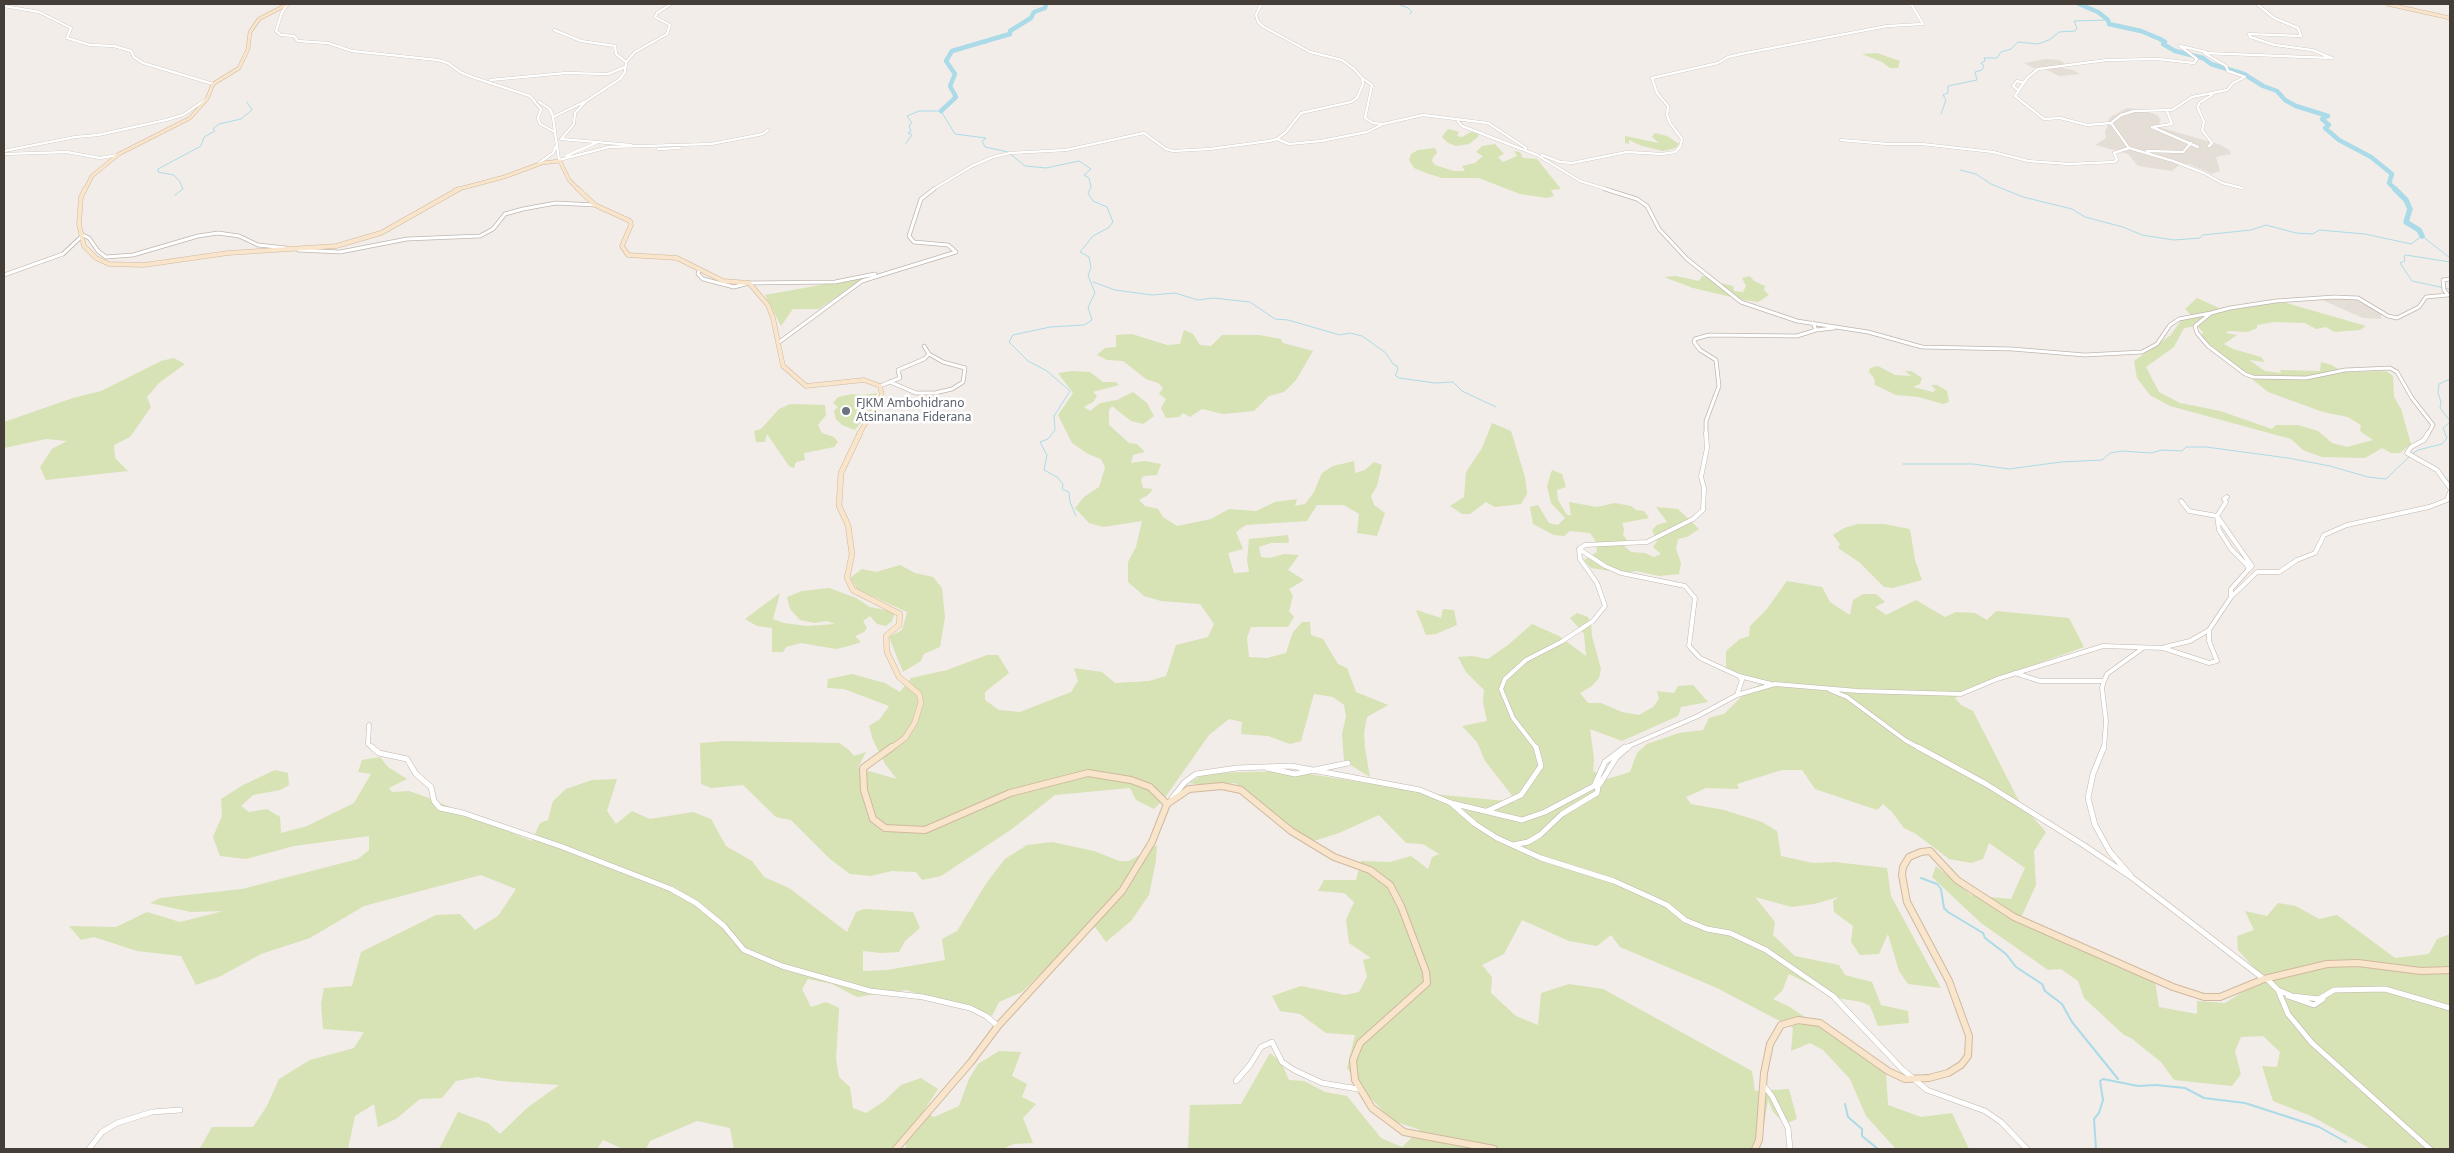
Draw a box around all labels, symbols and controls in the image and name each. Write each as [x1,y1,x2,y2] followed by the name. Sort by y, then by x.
[856,397,971,425] place label: FJKM Ambohidrano Atsinanana Fiderana
[840,405,852,417] marker: FJKM Ambohidrano Atsinanana Fiderana

